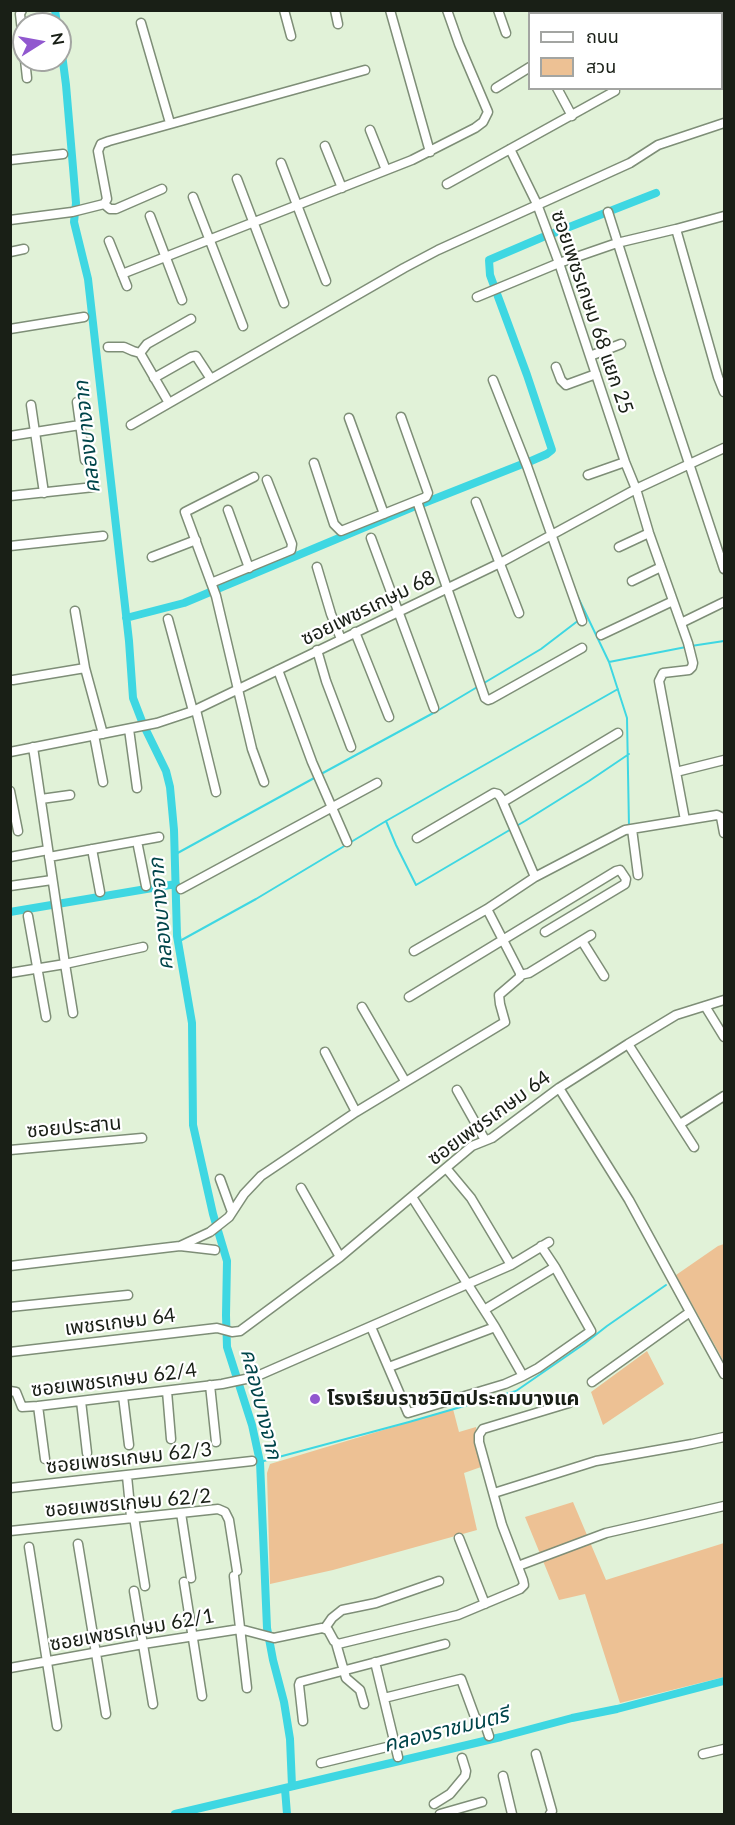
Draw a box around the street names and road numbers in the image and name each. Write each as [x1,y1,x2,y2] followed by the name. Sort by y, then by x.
[546,207,638,417] street label: ซอยเพชรเกษม 68 แยก 25
[297,565,439,651] street label: ซอยเพชรเกษม 68
[423,1065,555,1171] street label: ซอยเพชรเกษม 64
[26,1111,122,1143] street label: ซอยประสาน
[63,1303,177,1341] street label: เพชรเกษม 64
[30,1358,198,1402] street label: ซอยเพชรเกษม 62/4
[45,1437,213,1479] street label: ซอยเพชรเกษม 62/3
[44,1484,212,1522] street label: ซอยเพชรเกษม 62/2
[48,1604,216,1656] street label: ซอยเพชรเกษม 62/1

